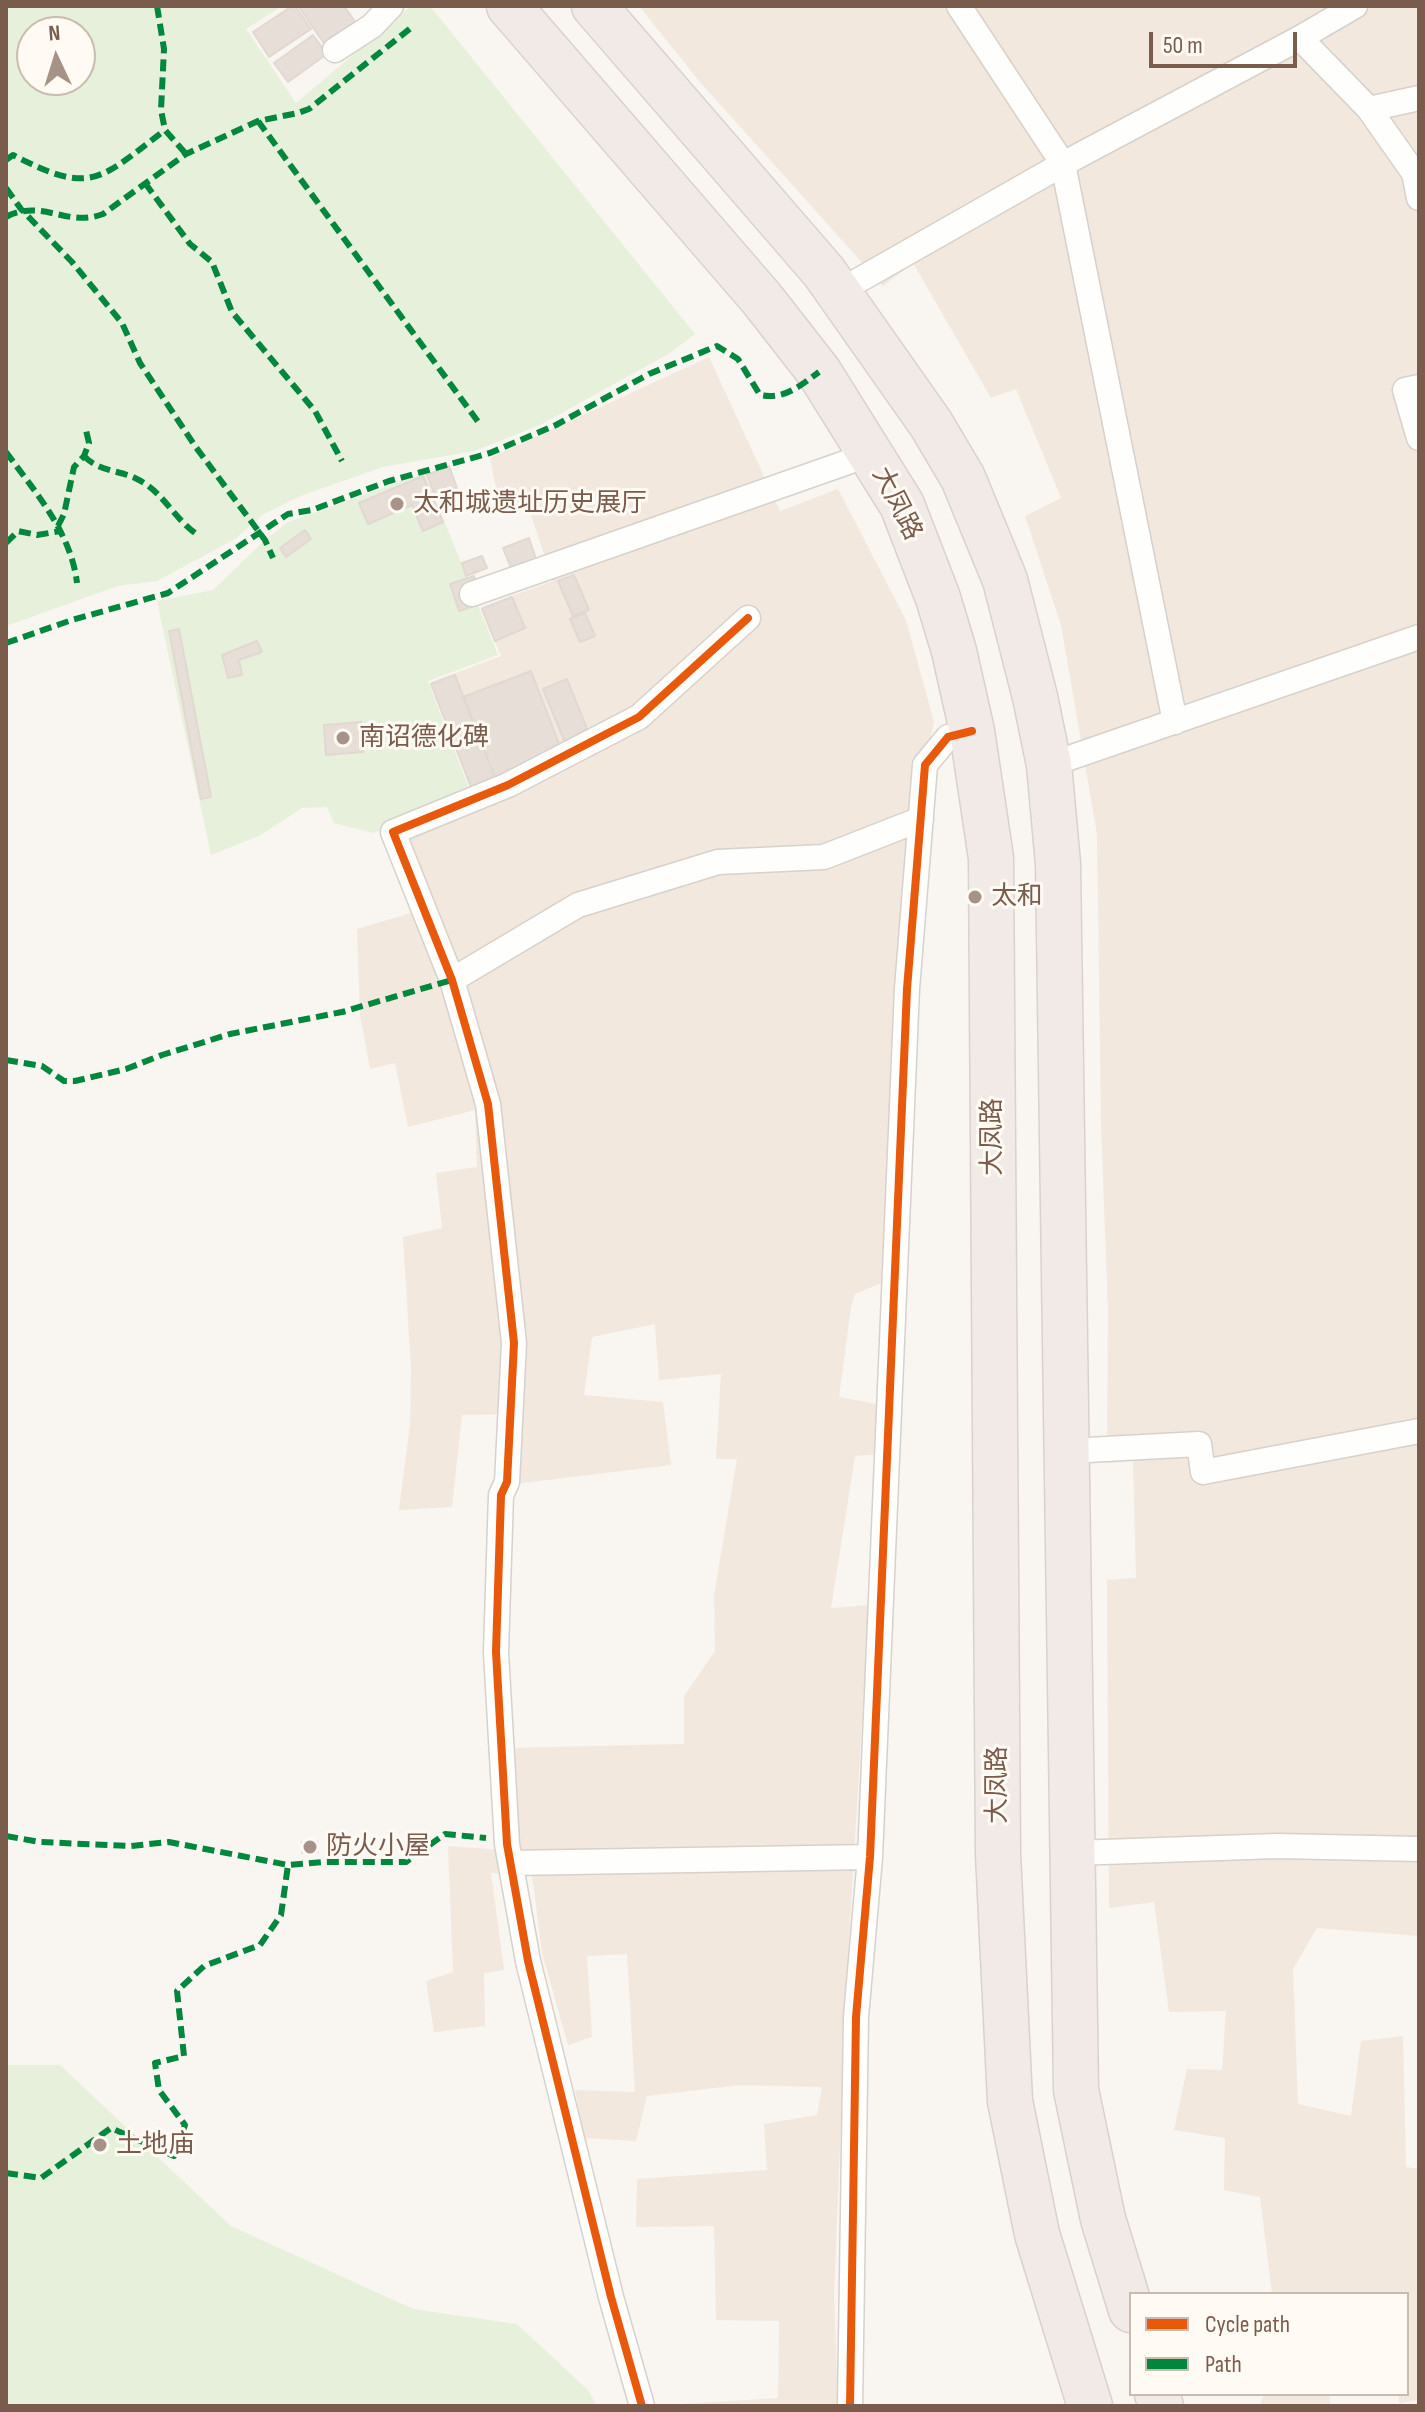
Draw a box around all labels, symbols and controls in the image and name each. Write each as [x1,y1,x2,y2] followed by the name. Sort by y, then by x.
[16,16,96,96] north arrow
[1153,16,1301,66] scale bar
[48,20,61,47] text: N
[1163,31,1203,60] text: 50 m
[864,462,928,546] street label: 大凤路
[413,488,647,520] place label: 太和城遗址历史展厅
[388,495,406,513] marker: 太和城遗址历史展厅
[359,722,489,754] place label: 南诏德化碑
[334,729,352,747] marker: 南诏德化碑
[991,881,1043,913] place label: 太和
[966,888,984,906] marker: 太和
[977,1098,1009,1176] street label: 大凤路
[982,1746,1014,1824] street label: 大凤路
[326,1831,430,1863] place label: 防火小屋
[301,1838,319,1856] marker: 防火小屋
[116,2129,194,2161] place label: 土地庙
[91,2136,109,2154] marker: 土地庙
[1129,2292,1409,2396] legend
[1205,2310,1290,2339] text: Cycle path
[1205,2350,1242,2379] text: Path

